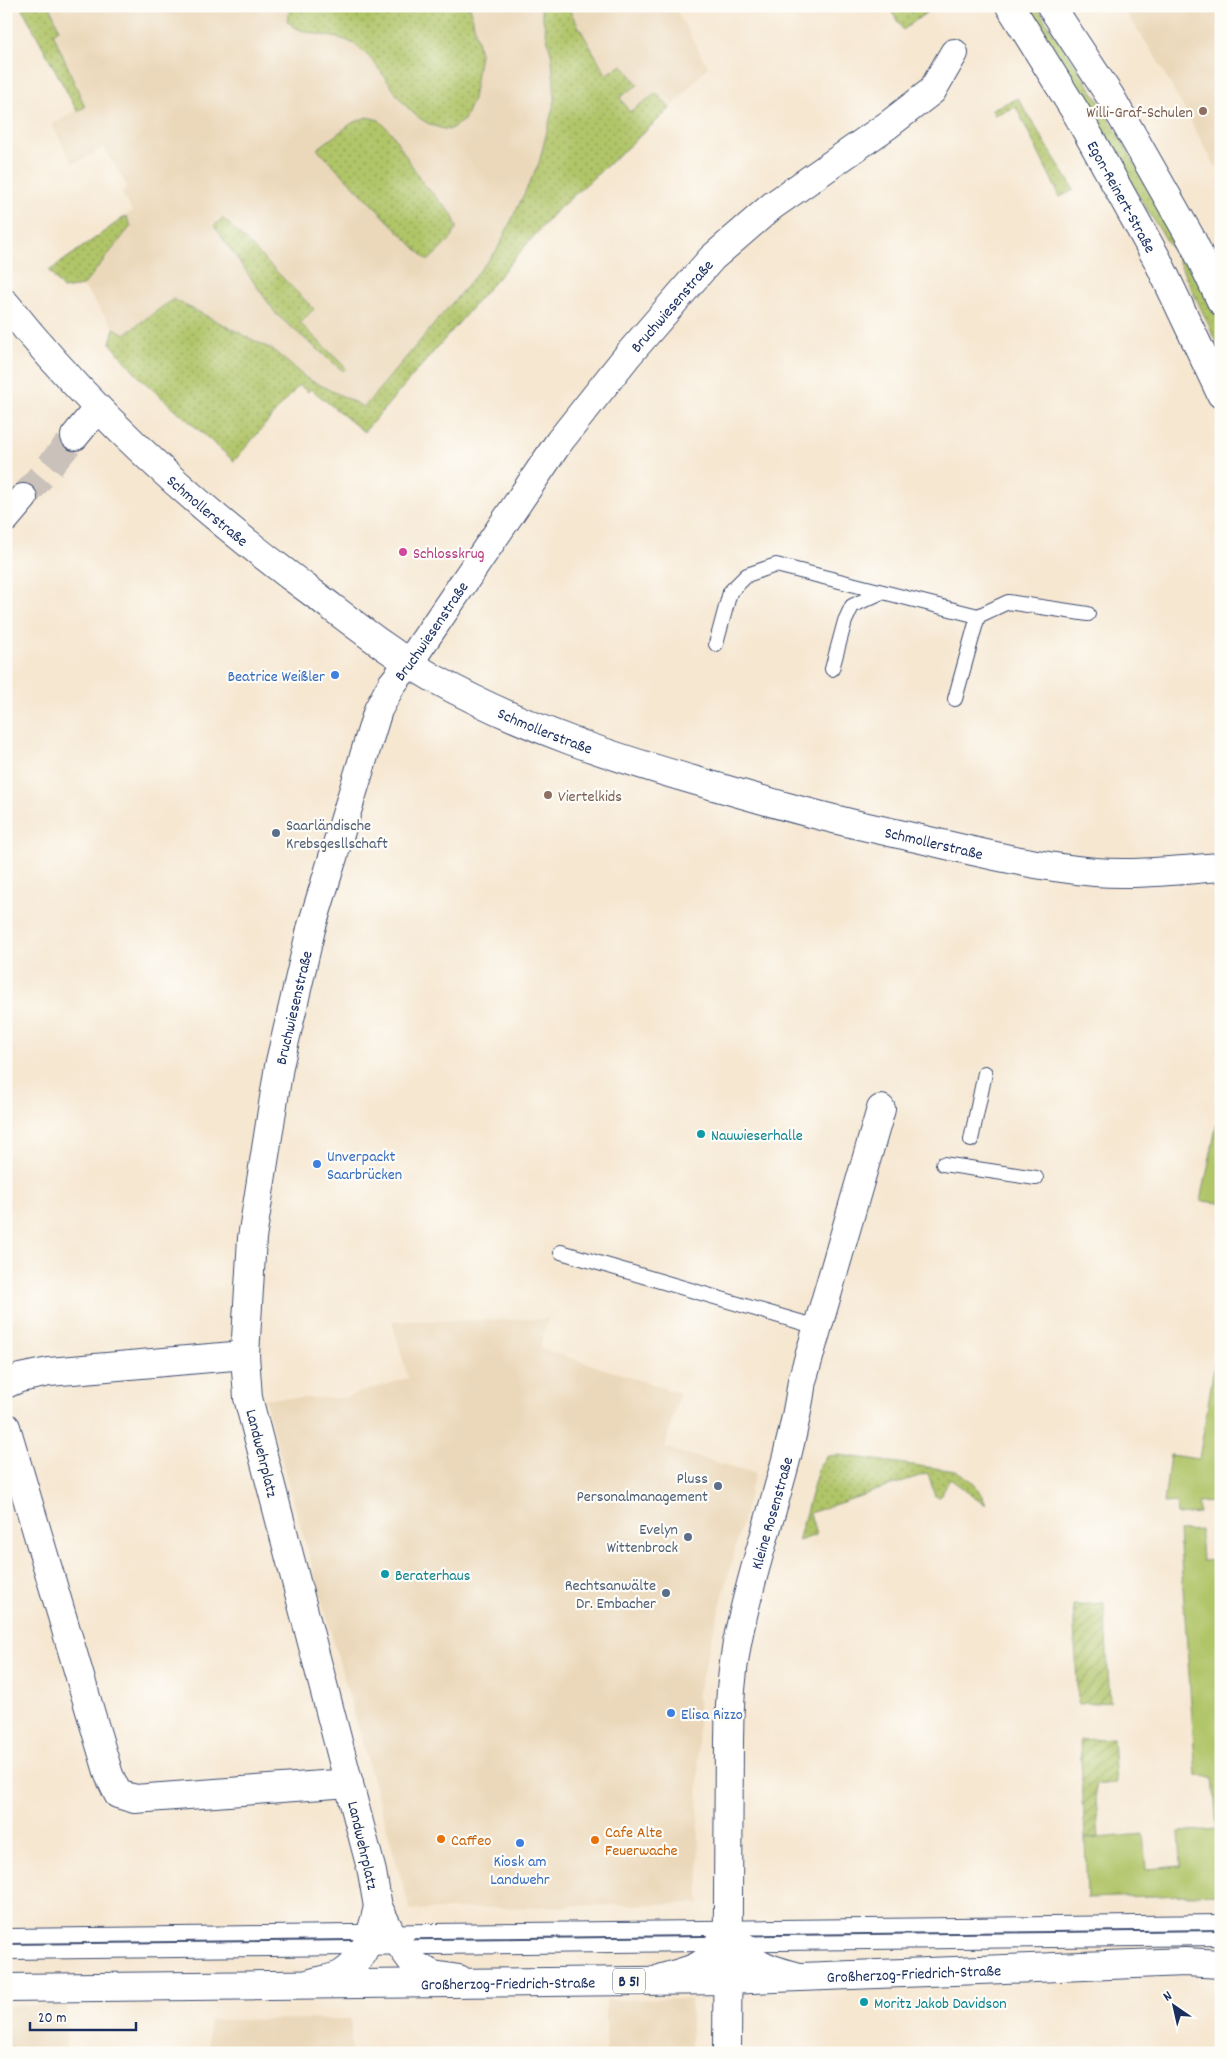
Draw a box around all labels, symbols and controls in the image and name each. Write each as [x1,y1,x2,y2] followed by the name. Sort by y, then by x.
[1086,102,1193,125] place label: Willi-Graf-Schulen
[1197,105,1209,117] marker: Willi-Graf-Schulen
[1080,137,1160,258] street label: Egon-Reinert-Straße
[626,255,720,358] street label: Bruchwiesenstraße
[161,471,252,553] street label: Schmollerstraße
[413,543,485,566] place label: Schlosskrug
[397,546,409,558] marker: Schlosskrug
[390,578,475,687] street label: Bruchwiesenstraße
[227,666,325,689] place label: Beatrice Weißler
[329,669,341,681] marker: Beatrice Weißler
[493,703,595,761] street label: Schmollerstraße
[558,786,622,809] place label: Viertelkids
[542,789,554,801] marker: Viertelkids
[286,815,388,856] place label: Saarländische Krebsgesllschaft
[882,822,985,867] street label: Schmollerstraße
[270,827,282,839] marker: Saarländische Krebsgesllschaft
[271,949,320,1067] street label: Bruchwiesenstraße
[711,1125,803,1148] place label: Nauwieserhalle
[695,1128,707,1140] marker: Nauwieserhalle
[327,1146,402,1187] place label: Unverpackt Saarbrücken
[311,1158,323,1170] marker: Unverpackt Saarbrücken
[239,1407,283,1500] street label: Landwehrplatz
[746,1455,800,1573] street label: Kleine Rosenstraße
[576,1468,708,1509] place label: Pluss Personalmanagement
[712,1480,724,1492] marker: Pluss Personalmanagement
[607,1519,678,1560] place label: Evelyn Wittenbrock
[682,1531,694,1543] marker: Evelyn Wittenbrock
[395,1565,471,1588] place label: Beraterhaus
[379,1568,391,1580] marker: Beraterhaus
[565,1575,656,1616] place label: Rechtsanwälte Dr. Embacher
[660,1587,672,1599] marker: Rechtsanwälte Dr. Embacher
[681,1704,743,1727] place label: Elisa Rizzo
[665,1707,677,1719] marker: Elisa Rizzo
[340,1799,383,1892] street label: Landwehrplatz
[605,1822,678,1863] place label: Cafe Alte Feuerwache
[451,1830,491,1853] place label: Caffeo
[435,1833,447,1845] marker: Caffeo
[589,1834,601,1846] marker: Cafe Alte Feuerwache
[514,1837,526,1849] marker: Kiosk am Landwehr
[490,1851,550,1892] place label: Kiosk am Landwehr
[826,1960,1002,1990] street label: Großherzog-Friedrich-Straße
[613,1968,645,1994] road number: B 51
[421,1972,595,1997] street label: Großherzog-Friedrich-Straße
[1150,1982,1200,2032] north arrow
[1159,1987,1176,2007] text: N
[874,1993,1007,2016] place label: Moritz Jakob Davidson
[858,1996,870,2008] marker: Moritz Jakob Davidson
[30,1999,136,2031] scale bar
[38,2008,66,2030] text: 20 m

